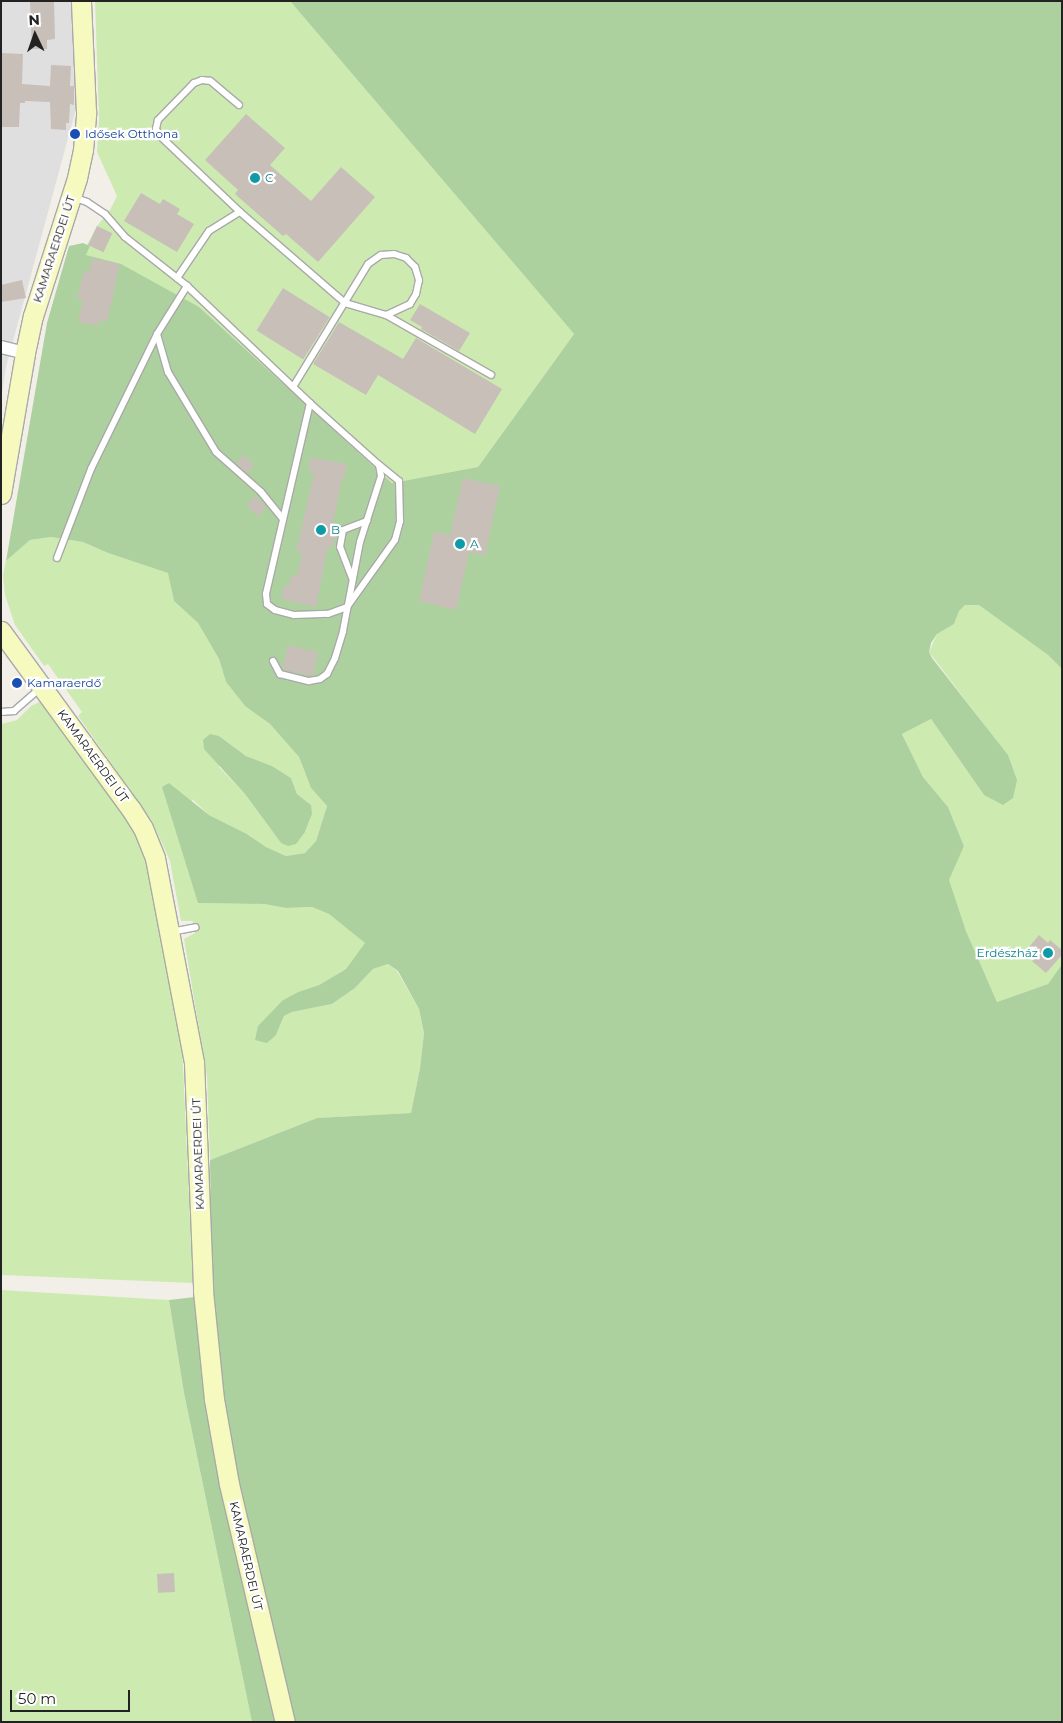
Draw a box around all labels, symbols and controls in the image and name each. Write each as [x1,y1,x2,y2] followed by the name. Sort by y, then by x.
[10,10,60,60] north arrow
[28,11,40,29] text: N
[85,127,178,141] place label: Idősek Otthona
[69,128,81,140] marker: Idősek Otthona
[265,171,274,185] place label: C
[249,172,261,184] marker: C
[30,194,78,304] street label: KAMARAERDEI ÚT
[331,523,340,537] place label: B
[315,524,327,536] marker: B
[470,537,479,551] place label: A
[454,538,466,550] marker: A
[27,676,101,690] place label: Kamaraerdő
[11,677,23,689] marker: Kamaraerdő
[54,707,132,805] street label: KAMARAERDEI ÚT
[977,946,1038,960] place label: Erdészház
[1042,947,1054,959] marker: Erdészház
[189,1098,207,1210] street label: KAMARAERDEI ÚT
[226,1500,266,1612] street label: KAMARAERDEI ÚT
[12,1680,132,1712] scale bar
[18,1689,56,1708] text: 50 m

